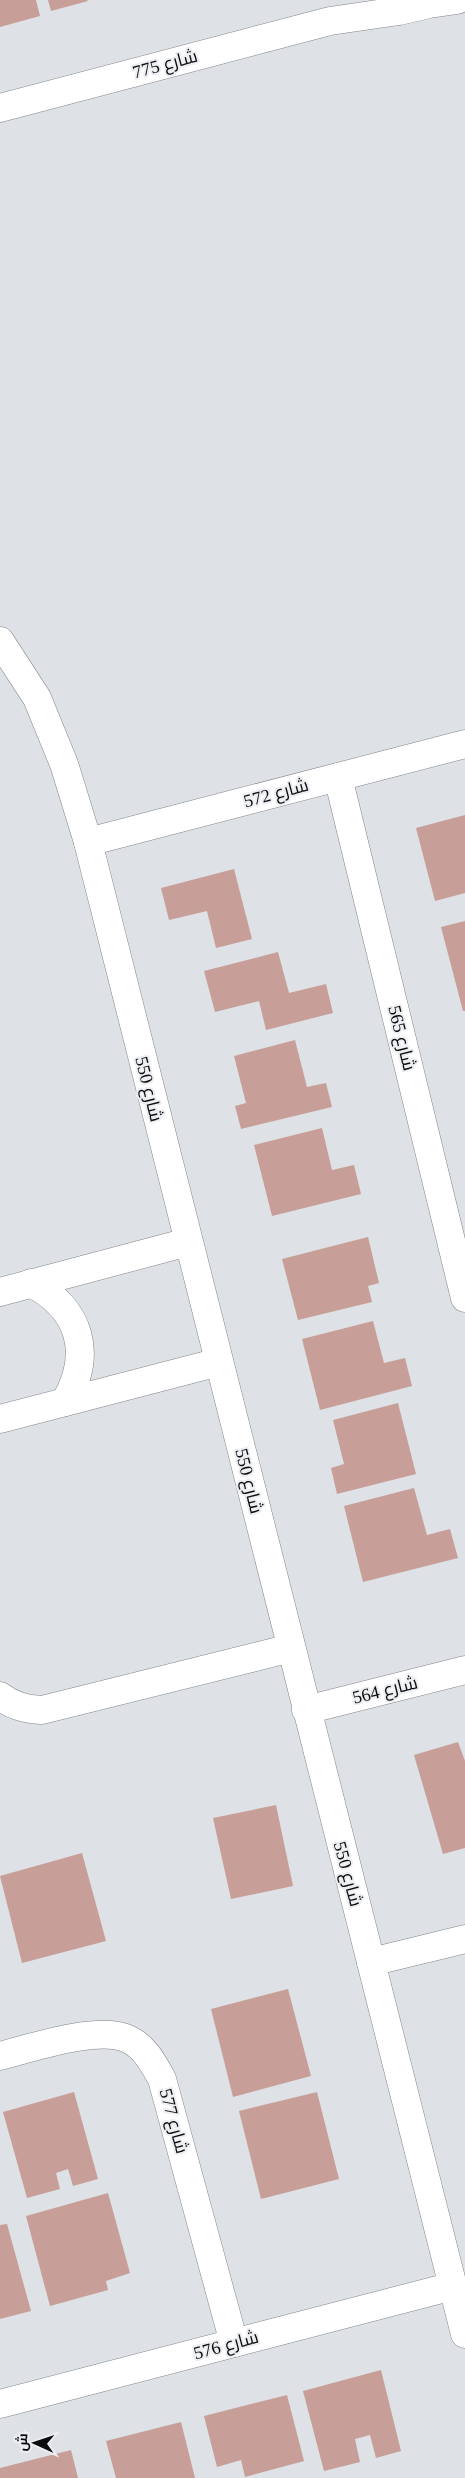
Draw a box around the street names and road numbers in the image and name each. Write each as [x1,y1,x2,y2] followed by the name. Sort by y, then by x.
[130,46,200,84] street label: شارع 775
[241,775,311,813] street label: شارع 572
[382,1003,420,1073] street label: شارع 565
[129,1054,167,1124] street label: شارع 550
[229,1446,267,1516] street label: شارع 550
[350,1672,420,1710] street label: شارع 564
[328,1839,366,1909] street label: شارع 550
[154,2086,192,2156] street label: شارع 577
[191,2327,261,2365] street label: شارع 576

